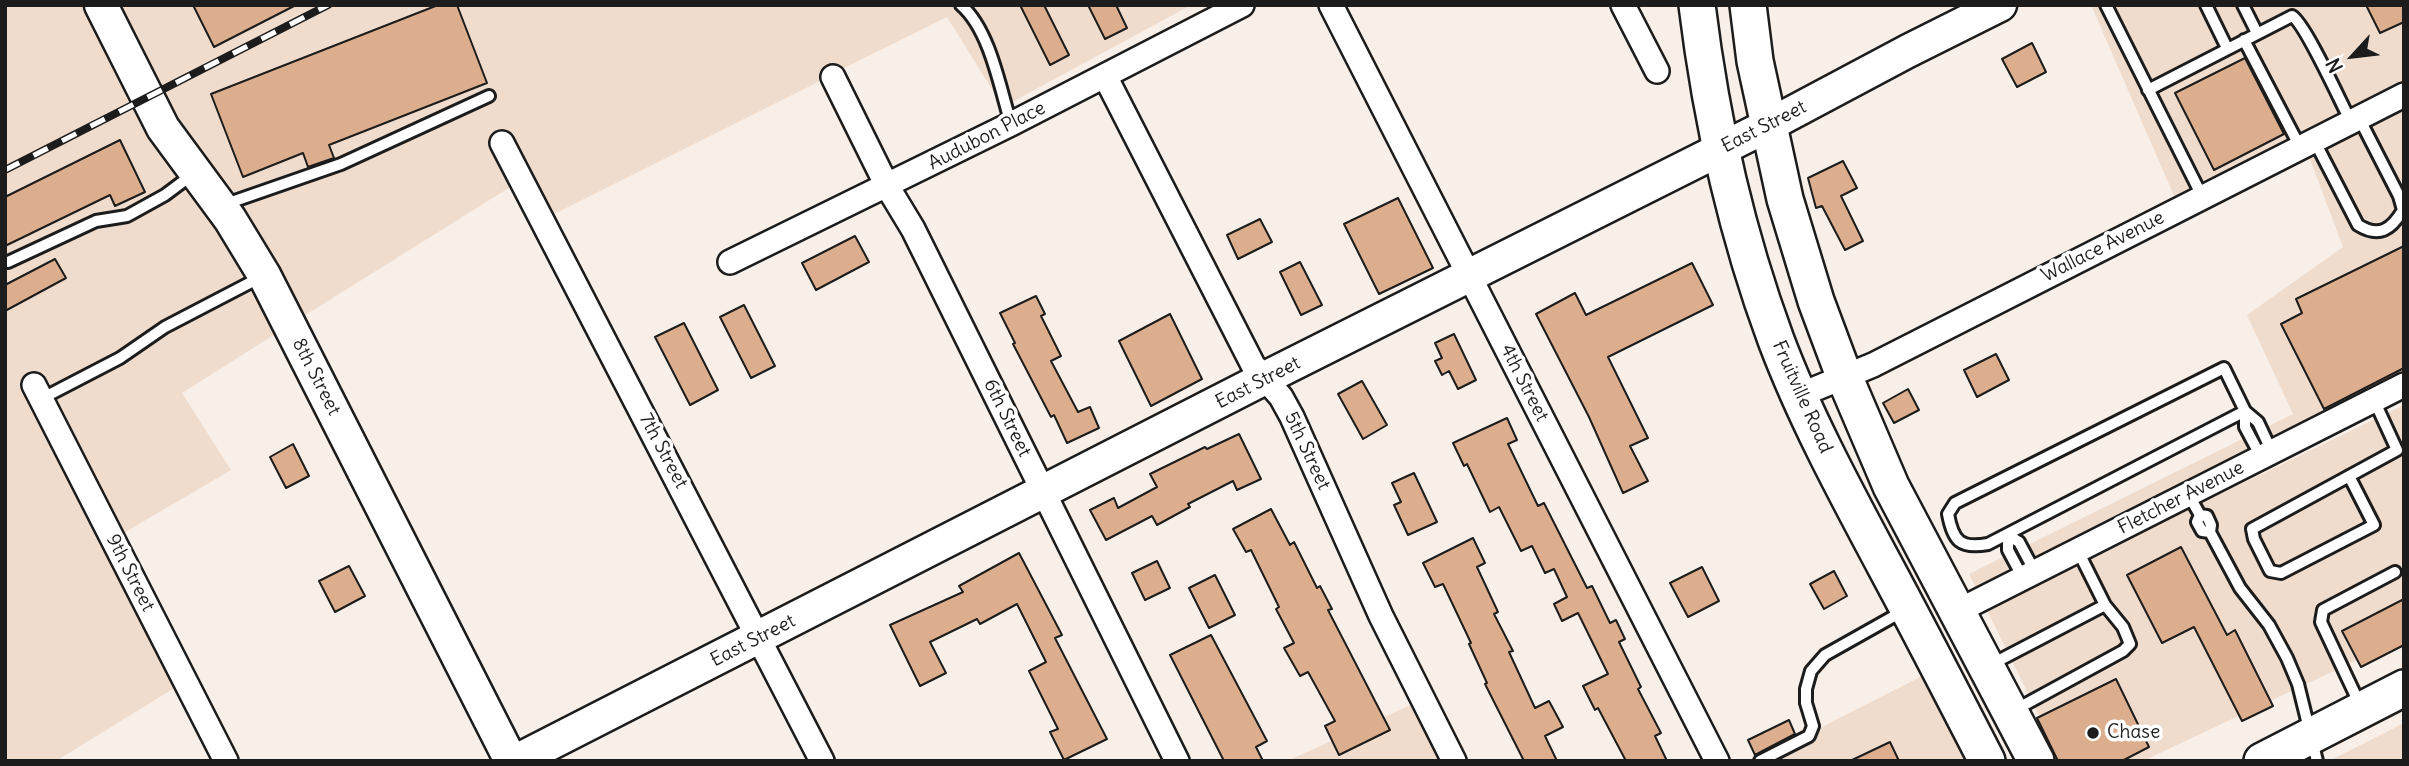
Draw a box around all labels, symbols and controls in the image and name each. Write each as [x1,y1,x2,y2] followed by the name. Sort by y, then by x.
[2318,21,2388,91] north arrow
[2321,54,2348,77] text: N
[1718,96,1810,158] street label: East Street
[925,97,1049,175] street label: Audubon Place
[2038,206,2168,288] street label: Wallace Avenue
[287,335,345,419] street label: 8th Street
[1767,337,1837,457] street label: Fruitville Road
[1495,341,1553,425] street label: 4th Street
[1212,352,1304,414] street label: East Street
[978,375,1036,461] street label: 6th Street
[1279,408,1335,494] street label: 5th Street
[634,409,692,493] street label: 7th Street
[2114,456,2248,540] street label: Fletcher Avenue
[101,531,159,615] street label: 9th Street
[707,610,799,672] street label: East Street
[2107,722,2160,744] place label: Chase
[2085,725,2101,741] marker: Chase

